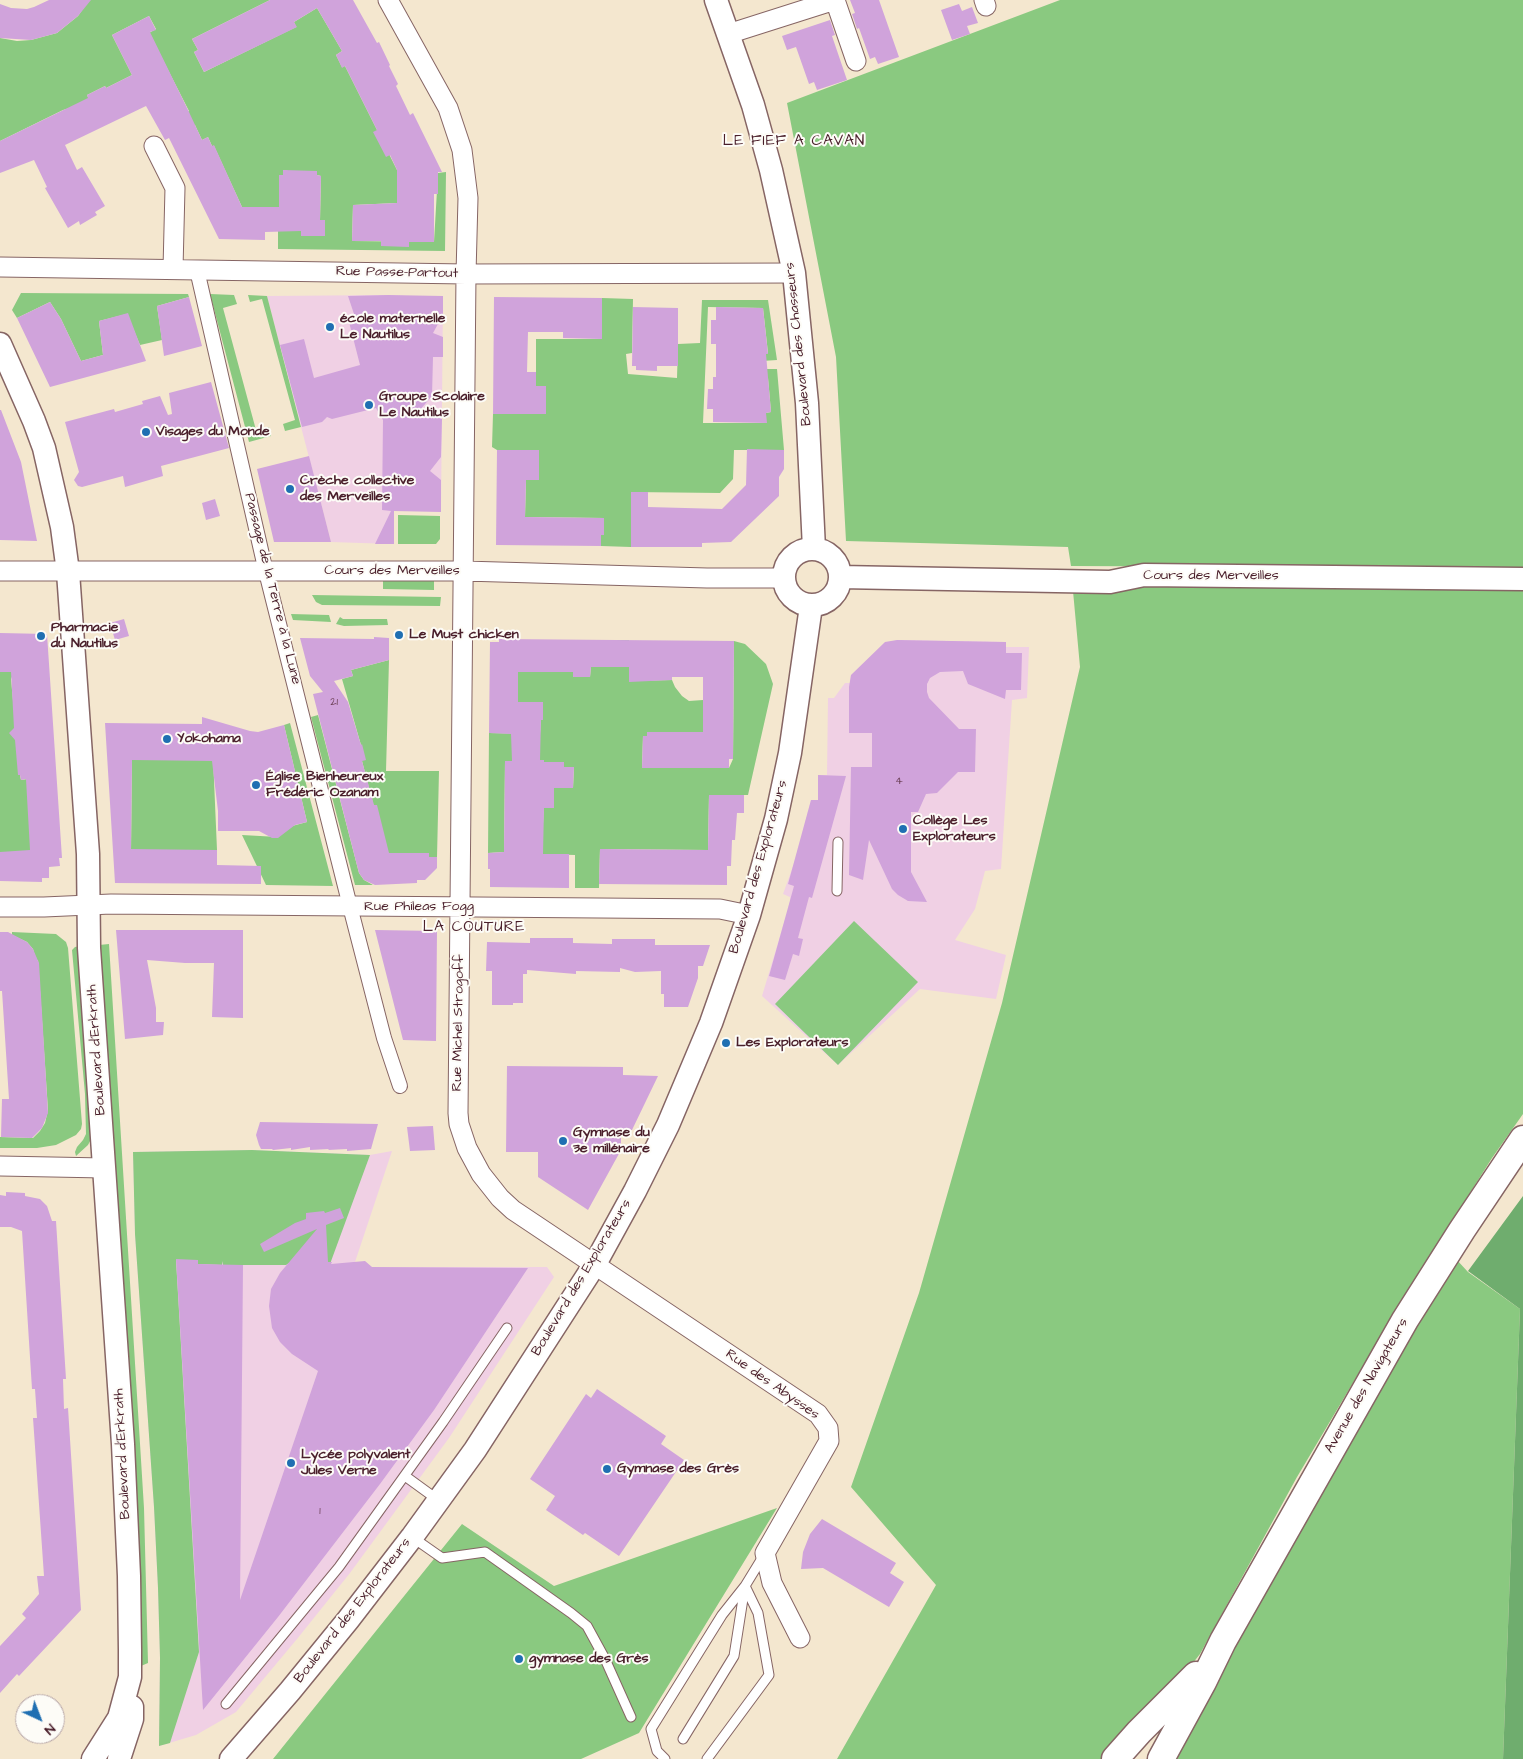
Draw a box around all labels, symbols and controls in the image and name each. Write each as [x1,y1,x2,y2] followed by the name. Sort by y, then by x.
[721,133,867,151] district label: LE FIEF A CAVAN
[782,261,816,427] street label: Boulevard des Chasseurs
[336,264,458,282] street label: Rue Passe-Partout
[340,311,445,344] place label: école maternelle Le Nautilus
[324,321,336,333] marker: école maternelle Le Nautilus
[379,389,485,422] place label: Groupe Scolaire Le Nautilus
[363,399,375,411] marker: Groupe Scolaire Le Nautilus
[156,424,270,440] place label: Visages du Monde
[140,426,152,438] marker: Visages du Monde
[300,473,414,506] place label: Crèche collective des Merveilles
[284,483,296,495] marker: Crèche collective des Merveilles
[240,491,304,687] street label: Passage de la Terre à la Lune
[324,563,460,579] street label: Cours des Merveilles
[1143,568,1279,584] street label: Cours des Merveilles
[51,620,118,652] place label: Pharmacie du Nautilus
[409,627,519,643] place label: Le Must chicken
[393,629,405,641] marker: Le Must chicken
[35,630,47,642] marker: Pharmacie du Nautilus
[330,696,338,710] house number: 21
[177,731,241,747] place label: Yokohama
[161,733,173,745] marker: Yokohama
[266,769,383,802] place label: Église Bienheureux Frédéric Ozanam
[895,775,903,789] house number: 4
[726,778,792,956] street label: Boulevard des Explorateurs
[250,779,262,791] marker: Église Bienheureux Frédéric Ozanam
[913,813,996,846] place label: Collège Les Explorateurs
[897,823,909,835] marker: Collège Les Explorateurs
[364,899,474,915] street label: Rue Phileas Fogg
[422,919,526,937] district label: LA COUTURE
[449,954,469,1092] street label: Rue Michel Strogoff
[84,984,110,1116] street label: Boulevard d'Erkrath
[736,1035,849,1051] place label: Les Explorateurs
[720,1037,732,1049] marker: Les Explorateurs
[573,1125,650,1158] place label: Gymnase du 3e millénaire
[557,1135,569,1147] marker: Gymnase du 3e millénaire
[529,1197,635,1359] street label: Boulevard des Explorateurs
[1321,1315,1413,1457] street label: Avenue des Navigateurs
[722,1346,822,1424] street label: Rue des Abysses
[111,1388,135,1520] street label: Boulevard d'Erkrath
[301,1447,410,1480] place label: Lycée polyvalent Jules Verne
[285,1457,297,1469] marker: Lycée polyvalent Jules Verne
[617,1461,739,1477] place label: Gymnase des Grès
[601,1463,613,1475] marker: Gymnase des Grès
[319,1505,321,1519] house number: 1
[291,1535,415,1687] street label: Boulevard des Explorateurs
[529,1651,649,1667] place label: gymnase des Grès
[513,1653,525,1665] marker: gymnase des Grès
[15,1694,65,1744] north arrow
[40,1719,60,1740] text: N

